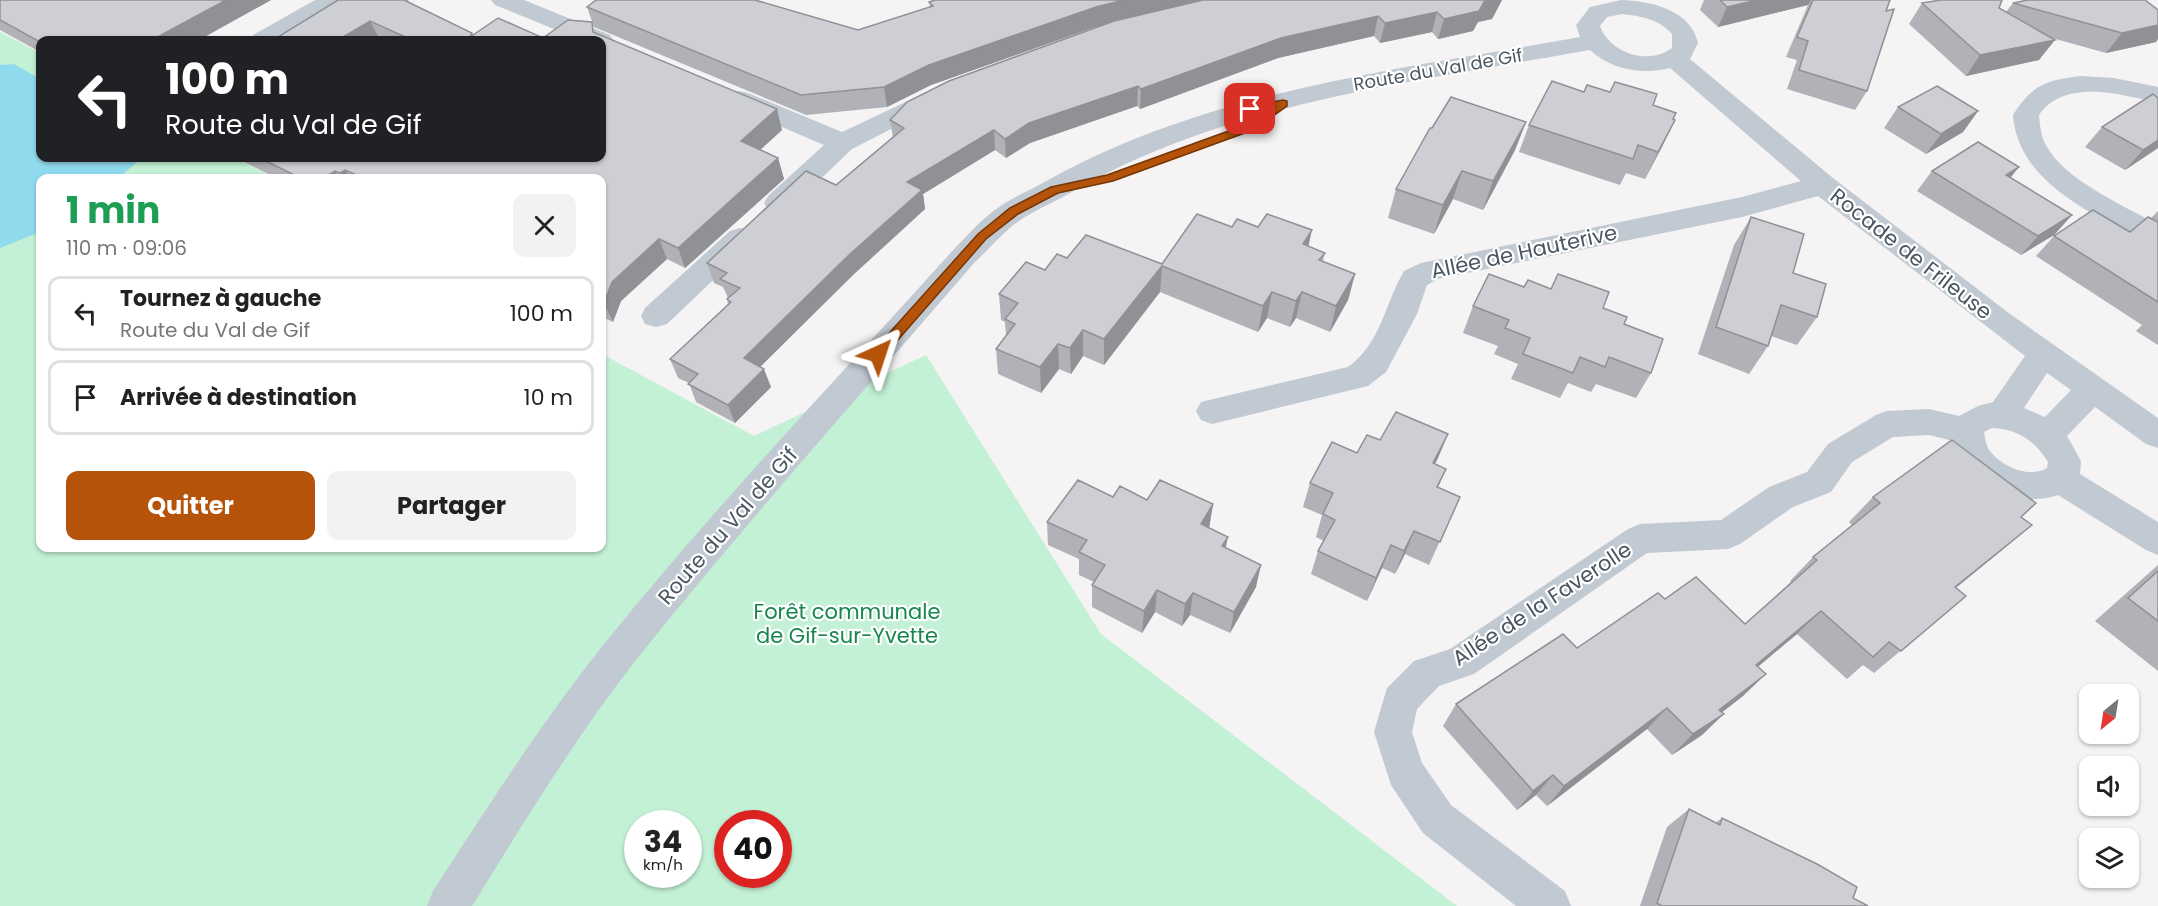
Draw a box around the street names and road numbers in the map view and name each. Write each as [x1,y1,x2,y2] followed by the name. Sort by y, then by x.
[1352,42,1524,97] street label: Route du Val de Gif
[1824,181,1998,326] street label: Rocade de Frileuse
[1428,218,1620,285] street label: Allée de Hauterive
[651,441,804,610] street label: Route du Val de Gif
[1447,535,1637,672] street label: Allée de la Faverolle

